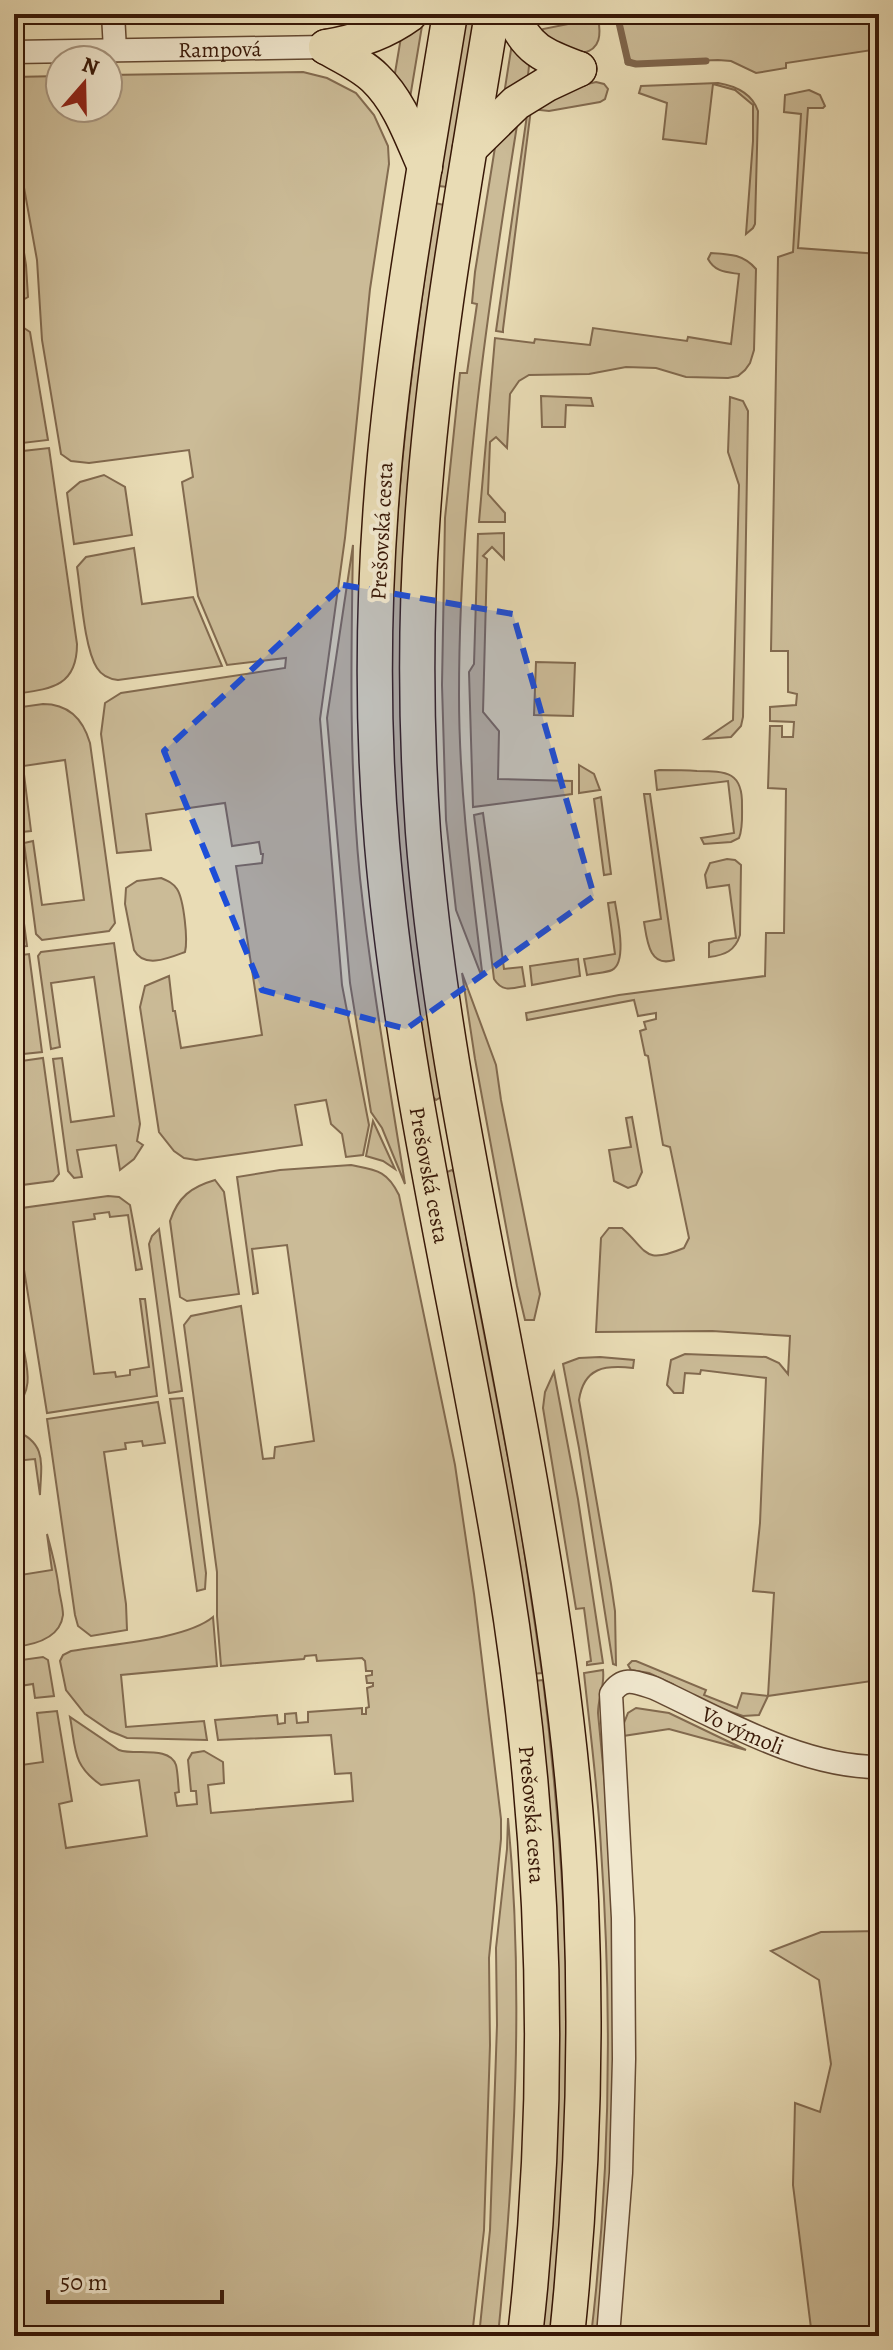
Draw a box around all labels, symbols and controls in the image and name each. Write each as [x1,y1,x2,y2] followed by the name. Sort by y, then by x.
[178,34,263,65] street label: Rampová
[44,44,124,124] north arrow
[78,49,103,83] text: N
[363,460,401,601] street label: Prešovská cesta
[402,1105,456,1247] street label: Prešovská cesta
[695,1699,788,1762] street label: Vo výmoli
[511,1744,552,1885] street label: Prešovská cesta
[48,2254,222,2304] scale bar
[60,2266,108,2298] text: 50 m

